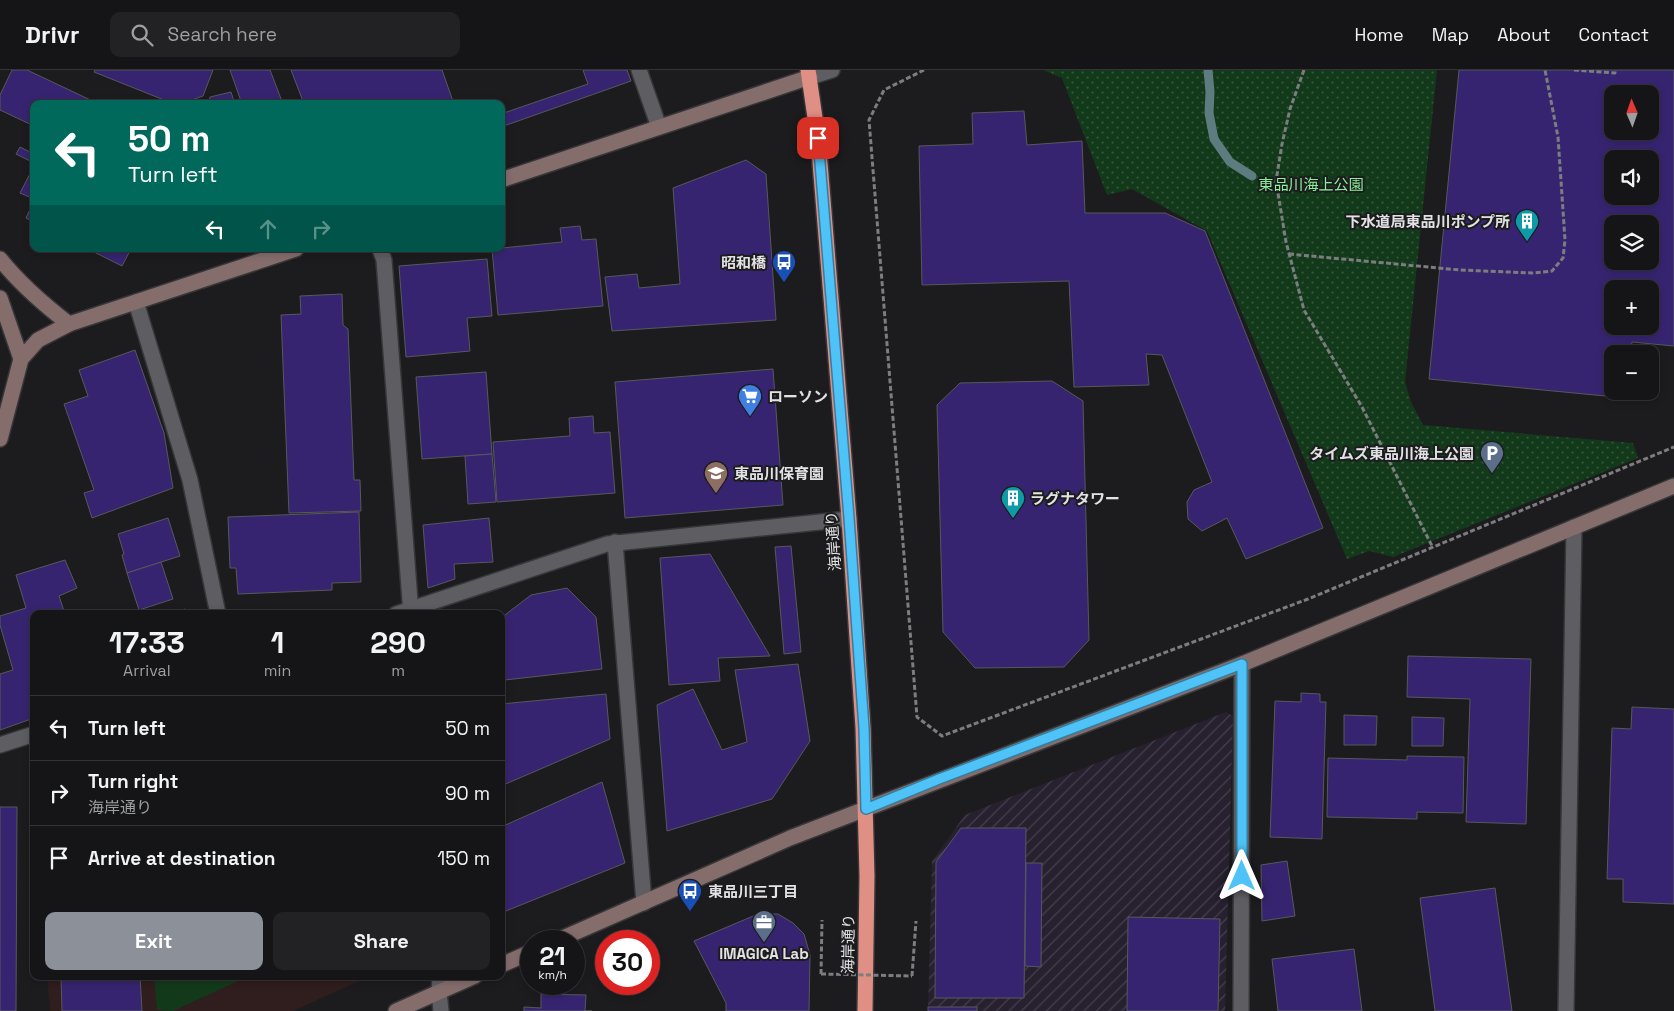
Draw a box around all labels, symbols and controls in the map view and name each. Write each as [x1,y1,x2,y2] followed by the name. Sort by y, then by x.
[110,12,460,57] search box
[25,19,80,50] text: Drivr
[128,21,156,49] icon: search
[168,22,277,47] text: Search here
[1355,23,1404,46] text: Home
[1432,23,1469,46] text: Map
[1497,23,1551,46] text: About
[1579,23,1649,46] text: Contact
[1604,85,1659,140] north arrow
[1604,85,1659,400] map controls
[128,117,210,161] text: 50 m
[797,117,839,159] pin
[45,120,110,185] icon: left
[804,124,832,152] icon: arrive
[1604,150,1659,205] button: sound
[128,160,218,188] text: Turn left
[1258,175,1364,194] park label: 東品川海上公園
[1514,208,1540,242] building icon: 下水道局東品川ポンプ所
[1345,212,1510,231] place label: 下水道局東品川ポンプ所
[201,215,229,243] icon: left
[254,215,282,243] icon: ahead
[307,215,335,243] icon: right
[1604,215,1659,270] button: layers
[771,249,797,283] bus stop icon: 昭和橋
[721,253,767,272] place label: 昭和橋
[1604,280,1659,335] button: +
[1604,345,1659,400] button: −
[737,383,763,417] supermarket icon: ローソン
[768,387,828,406] place label: ローソン
[1479,440,1505,474] parking icon: タイムズ東品川海上公園
[1309,444,1474,463] place label: タイムズ東品川海上公園
[703,460,729,494] school or university icon: 東品川保育園
[734,464,824,483] place label: 東品川保育園
[1000,485,1026,519] building icon: ラグナタワー
[1030,489,1120,508] place label: ラグナタワー
[821,510,845,572] street label: 海岸通り
[109,623,185,662] text: 17:33
[271,623,284,662] text: 1
[370,623,426,662] text: 290
[123,660,171,681] text: Arrival
[264,660,291,681] text: min
[391,660,405,681] text: m
[45,714,73,742] icon: left
[88,716,166,741] text: Turn left
[445,716,490,741] text: 50 m
[88,769,178,794] text: Turn right
[45,779,73,807] icon: right
[445,781,490,806] text: 90 m
[88,797,152,818] text: 海岸通り
[45,844,73,872] icon: arrive
[88,846,276,871] text: Arrive at destination
[437,846,490,871] text: 150 m
[1215,849,1267,901] position arrow
[677,878,703,912] bus stop icon: 東品川三丁目
[708,882,798,901] place label: 東品川三丁目
[751,909,777,943] office icon: IMAGICA Lab
[45,912,263,970] button: Exit
[273,912,490,970] button: Share
[838,914,858,974] street label: 海岸通り
[595,930,660,995] speed limit sign: 30
[539,940,566,972] text: 21
[719,944,809,963] place label: IMAGICA Lab
[538,967,567,983] text: km/h

